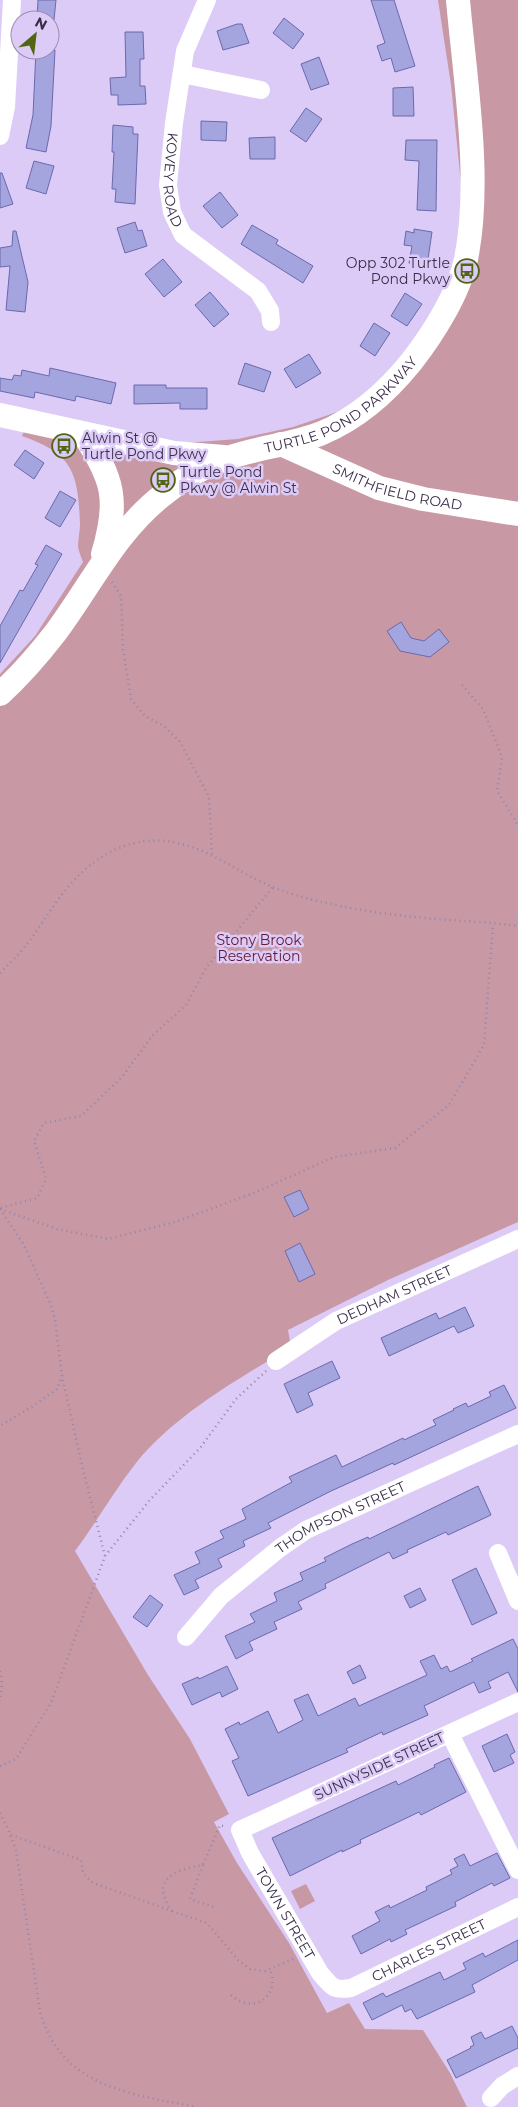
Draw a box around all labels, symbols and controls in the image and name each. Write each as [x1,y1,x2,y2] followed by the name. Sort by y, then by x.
[10,10,60,60] north arrow
[32,13,50,34] text: N
[159,132,187,230] street label: KOVEY ROAD
[346,254,450,288] place label: Opp 302 Turtle Pond Pkwy
[454,258,480,284] bus stop icon: Opp 302 Turtle Pond Pkwy
[263,353,421,457] street label: TURTLE POND PARKWAY
[82,429,206,463] place label: Alwin St @ Turtle Pond Pkwy
[51,433,77,459] bus stop icon: Alwin St @ Turtle Pond Pkwy
[330,459,464,514] street label: SMITHFIELD ROAD
[180,463,297,497] place label: Turtle Pond Pkwy @ Alwin St
[150,467,176,493] bus stop icon: Turtle Pond Pkwy @ Alwin St
[216,931,302,965] park label: Stony Brook Reservation
[334,1261,455,1329] street label: DEDHAM STREET
[272,1477,408,1558] street label: THOMPSON STREET
[311,1728,447,1804] street label: SUNNYSIDE STREET
[251,1864,319,1962] street label: TOWN STREET
[369,1915,489,1986] street label: CHARLES STREET

